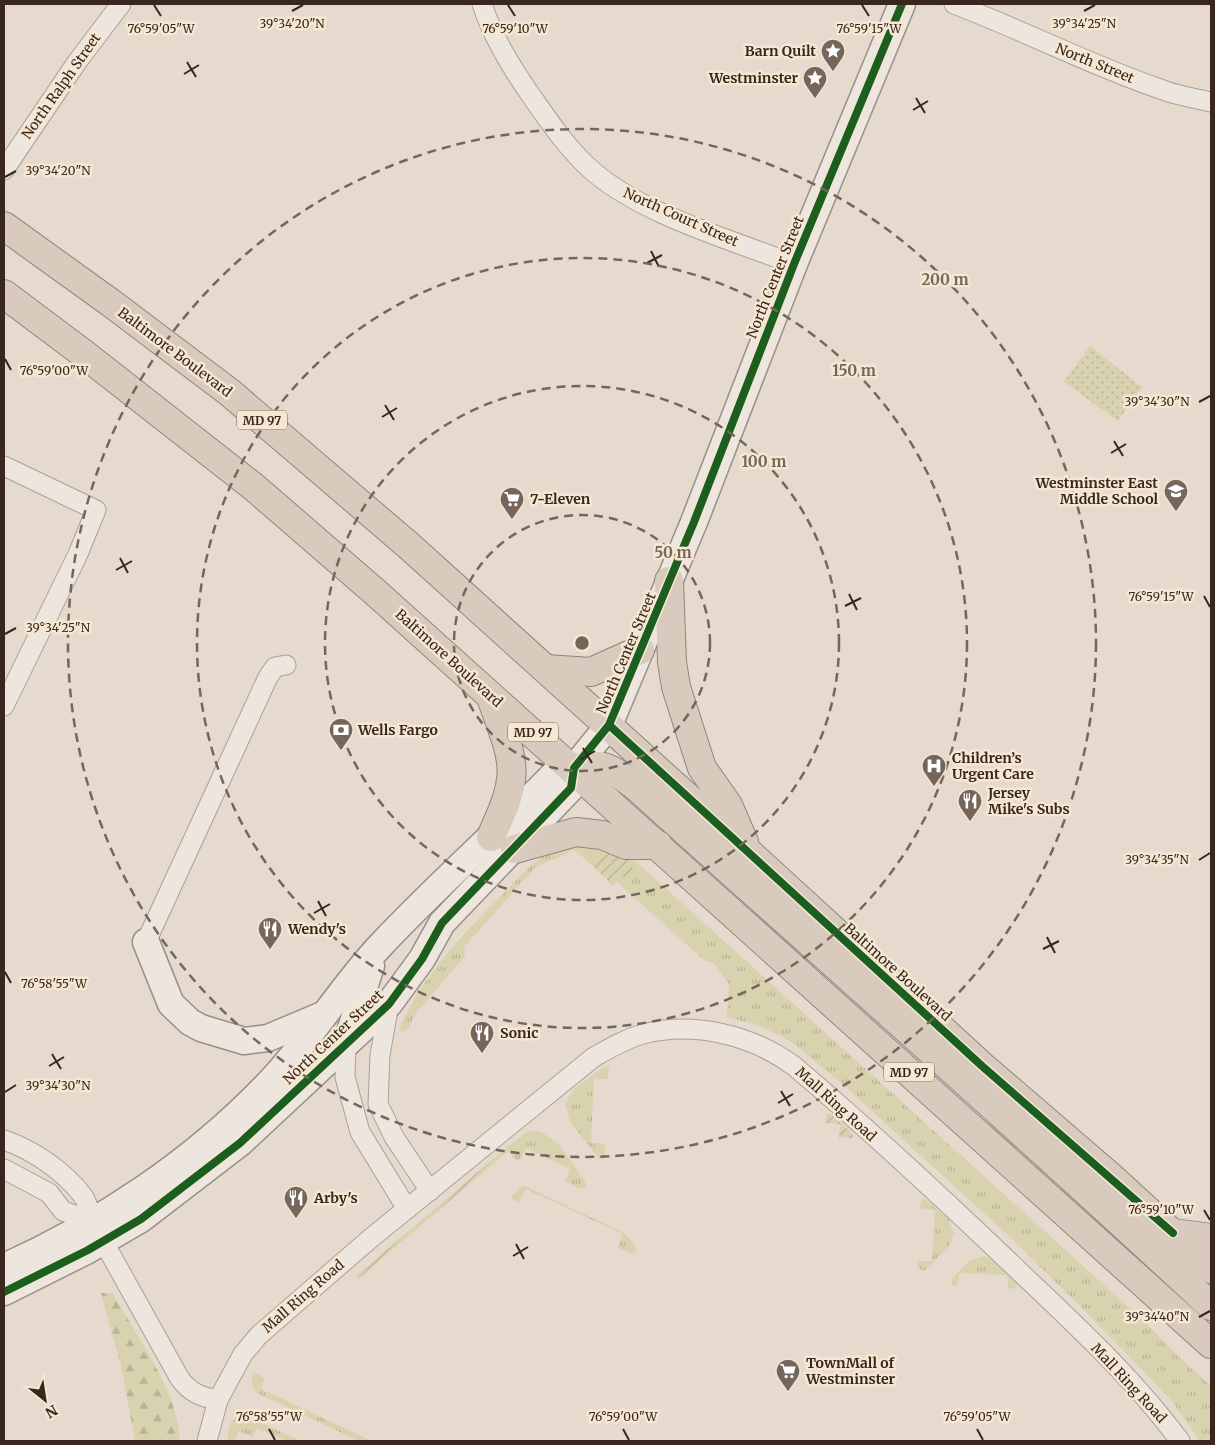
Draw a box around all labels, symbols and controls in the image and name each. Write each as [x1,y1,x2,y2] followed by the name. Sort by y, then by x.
[259,16,325,31] text: 39°34'20"N
[1052,16,1117,31] text: 39°34'25"N
[128,21,196,36] text: 76°59'05"W
[482,21,549,36] text: 76°59'10"W
[837,21,902,36] text: 76°59'15"W
[18,29,105,143] street label: North Ralph Street
[820,38,846,72] place icon: Barn Quilt
[1053,39,1137,87] street label: North Street
[745,42,816,60] place label: Barn Quilt
[802,65,828,99] place icon: Westminster
[708,69,798,87] place label: Westminster
[25,163,91,178] text: 39°34'20"N
[621,184,742,251] street label: North Court Street
[742,213,808,341] street label: North Center Street
[921,270,969,289] text: 200 m
[114,303,236,401] street label: Baltimore Boulevard
[832,361,876,380] text: 150 m
[20,363,89,378] text: 76°59'00"W
[1125,394,1190,409] text: 39°34'30"N
[237,410,287,430] road number: MD 97
[742,452,786,471] text: 100 m
[1034,474,1158,508] place label: Westminster East Middle School
[1163,478,1189,512] school or university icon: Westminster East Middle School
[499,486,525,520] supermarket icon: 7-Eleven
[530,490,591,508] place label: 7-Eleven
[654,543,692,562] text: 50 m
[592,589,660,717] street label: North Center Street
[1129,589,1194,604] text: 76°59'15"W
[392,605,507,711] street label: Baltimore Boulevard
[26,620,91,635] text: 39°34'25"N
[573,634,591,652] centre of rings
[328,717,354,751] bank icon: Wells Fargo
[357,721,438,739] place label: Wells Fargo
[508,722,558,742] road number: MD 97
[952,749,1034,783] place label: Children’s Urgent Care
[921,753,947,787] hospital icon: Children’s Urgent Care
[987,784,1070,818] place label: Jersey Mike's Subs
[957,788,983,822] restaurant icon: Jersey Mike's Subs
[1125,852,1189,867] text: 39°34'35"N
[257,916,283,950] restaurant icon: Wendy's
[841,919,956,1025] street label: Baltimore Boulevard
[287,920,346,938] place label: Wendy's
[21,976,88,991] text: 76°58'55"W
[279,986,387,1088] street label: North Center Street
[469,1020,495,1054] restaurant icon: Sonic
[500,1024,538,1042] place label: Sonic
[884,1062,934,1082] road number: MD 97
[792,1063,881,1145] street label: Mall Ring Road
[26,1078,91,1093] text: 39°34'30"N
[283,1185,309,1219] restaurant icon: Arby's
[313,1189,358,1207] place label: Arby's
[1128,1202,1195,1217] text: 76°59'10"W
[258,1255,348,1336] street label: Mall Ring Road
[1125,1309,1190,1324] text: 39°34'40"N
[1087,1339,1171,1427] street label: Mall Ring Road
[805,1354,896,1388] place label: TownMall of Westminster
[775,1358,801,1392] supermarket icon: TownMall of Westminster
[20,1375,70,1425] north arrow
[42,1401,61,1422] text: N
[236,1409,303,1424] text: 76°58'55"W
[589,1409,658,1424] text: 76°59'00"W
[944,1409,1012,1424] text: 76°59'05"W

